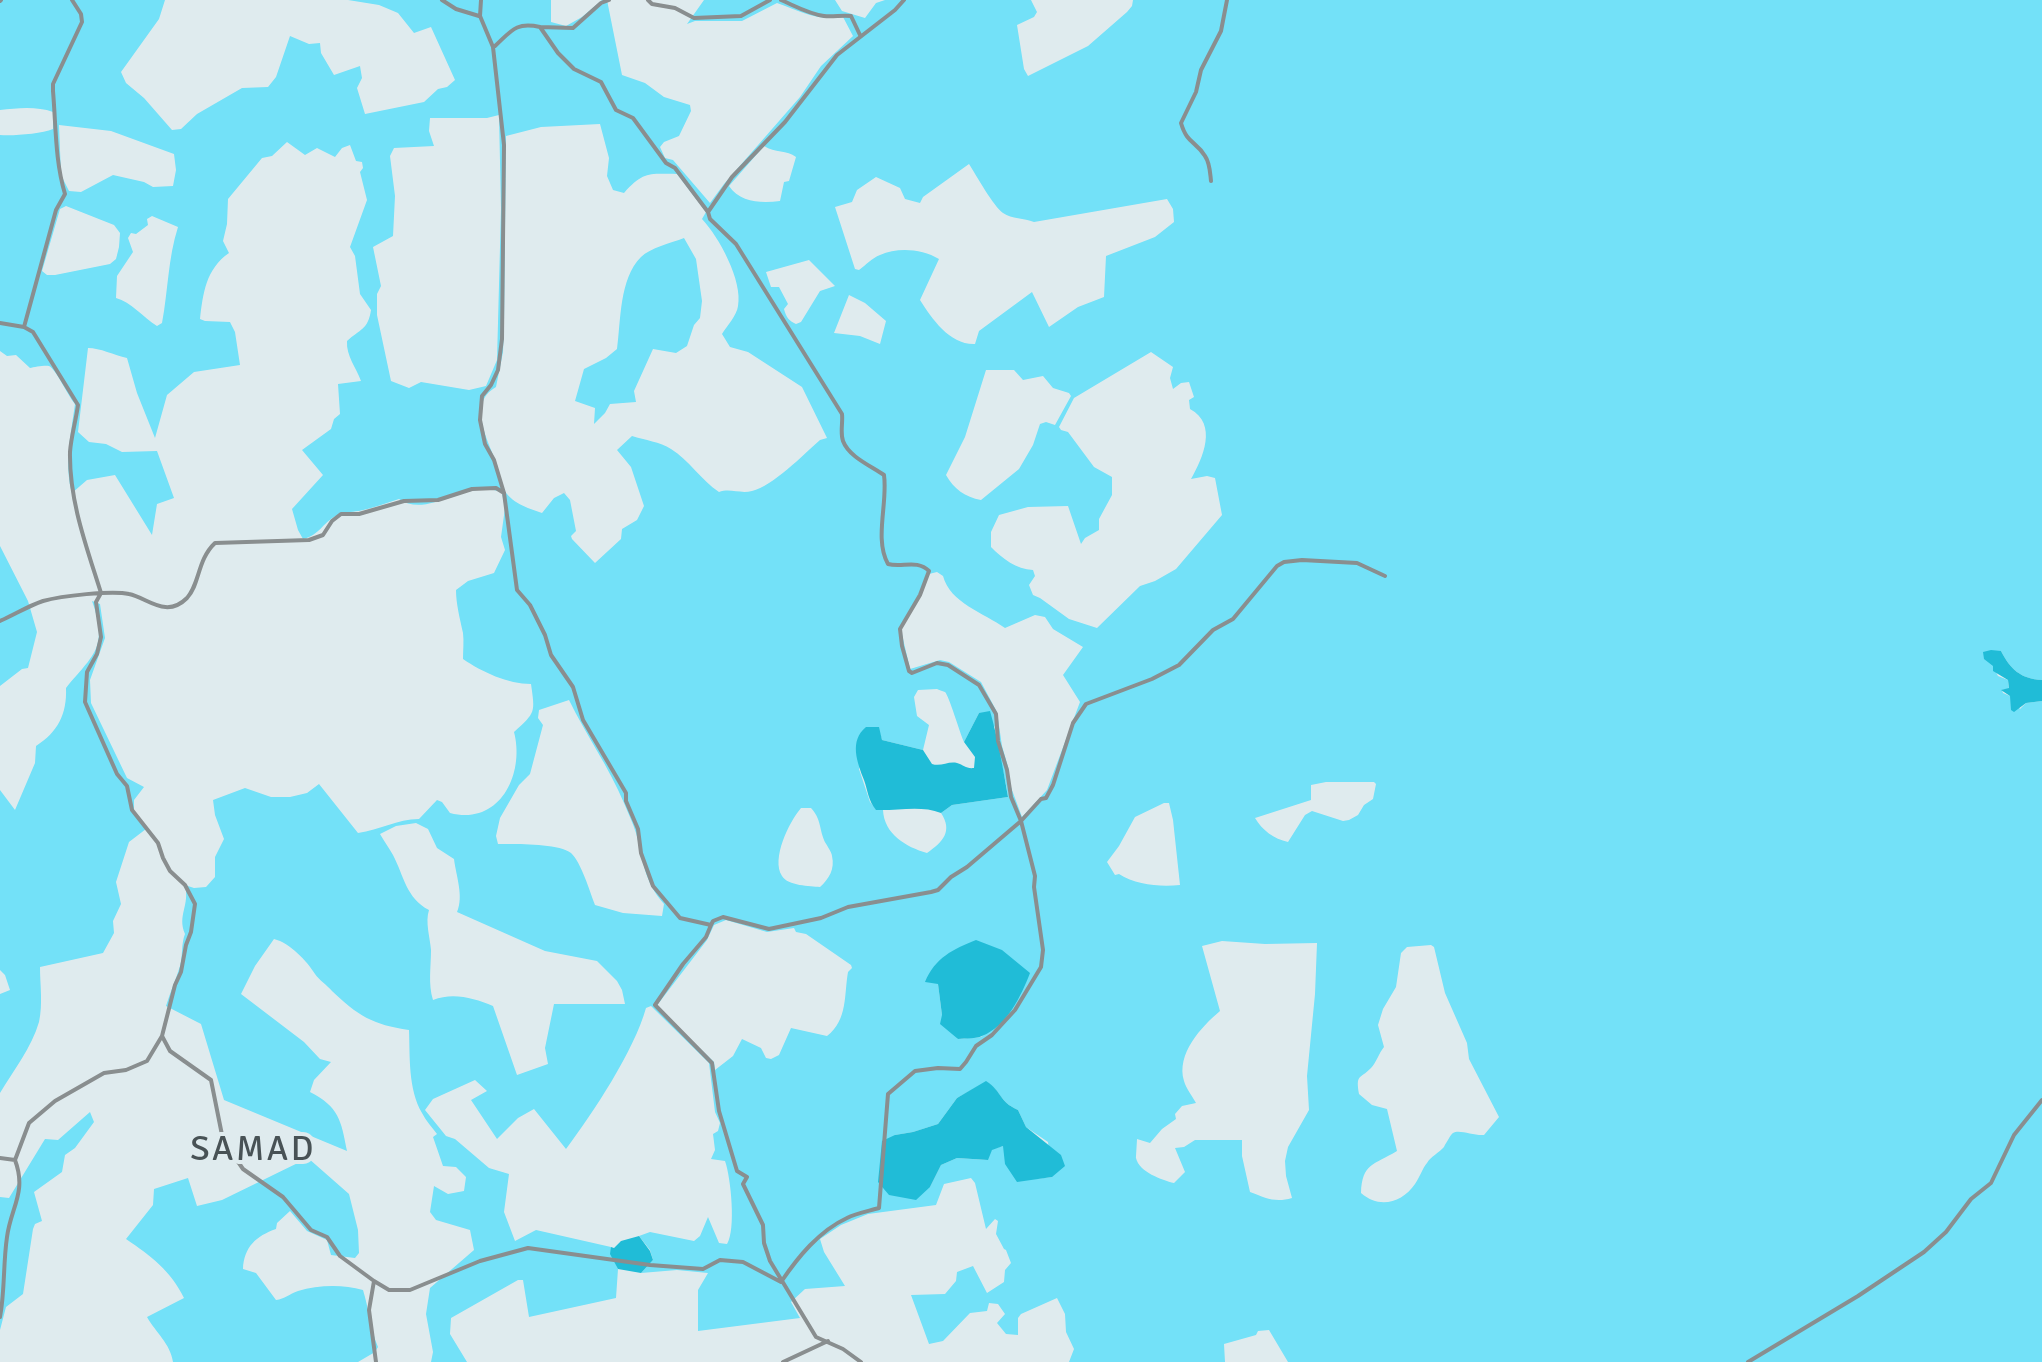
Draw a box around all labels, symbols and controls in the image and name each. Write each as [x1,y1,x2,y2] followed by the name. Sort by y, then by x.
[190,1130,316,1172] district label: SAMAD

